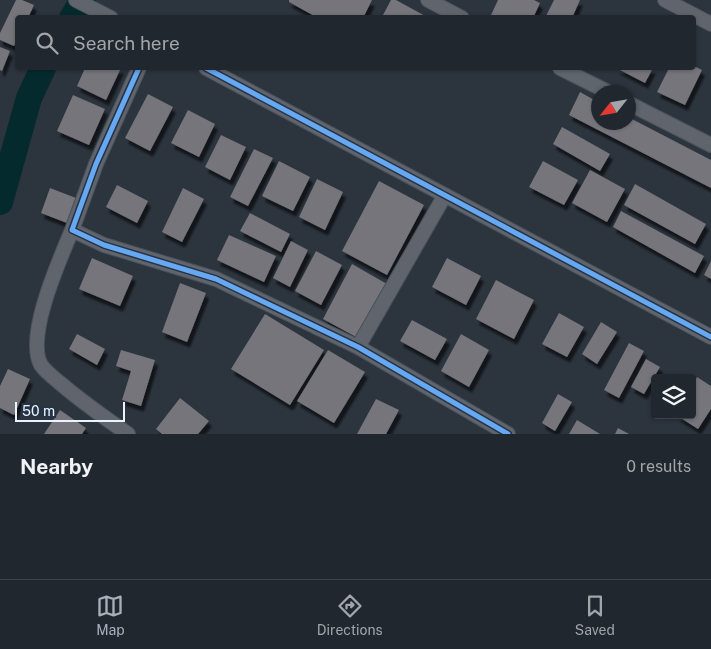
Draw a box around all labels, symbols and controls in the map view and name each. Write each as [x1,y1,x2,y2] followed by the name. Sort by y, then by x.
[15,15,696,70] search box
[33,29,61,57] icon: search
[73,32,180,54] text: Search here
[591,85,636,130] north arrow
[651,374,696,419] map controls
[651,374,696,419] button: layers
[15,399,125,422] scale bar
[22,403,55,419] text: 50 m
[20,454,93,479] text: Nearby
[626,457,691,476] text: 0 results
[96,592,125,638] tab: Map
[317,592,383,638] tab: Directions
[575,592,615,638] tab: Saved

